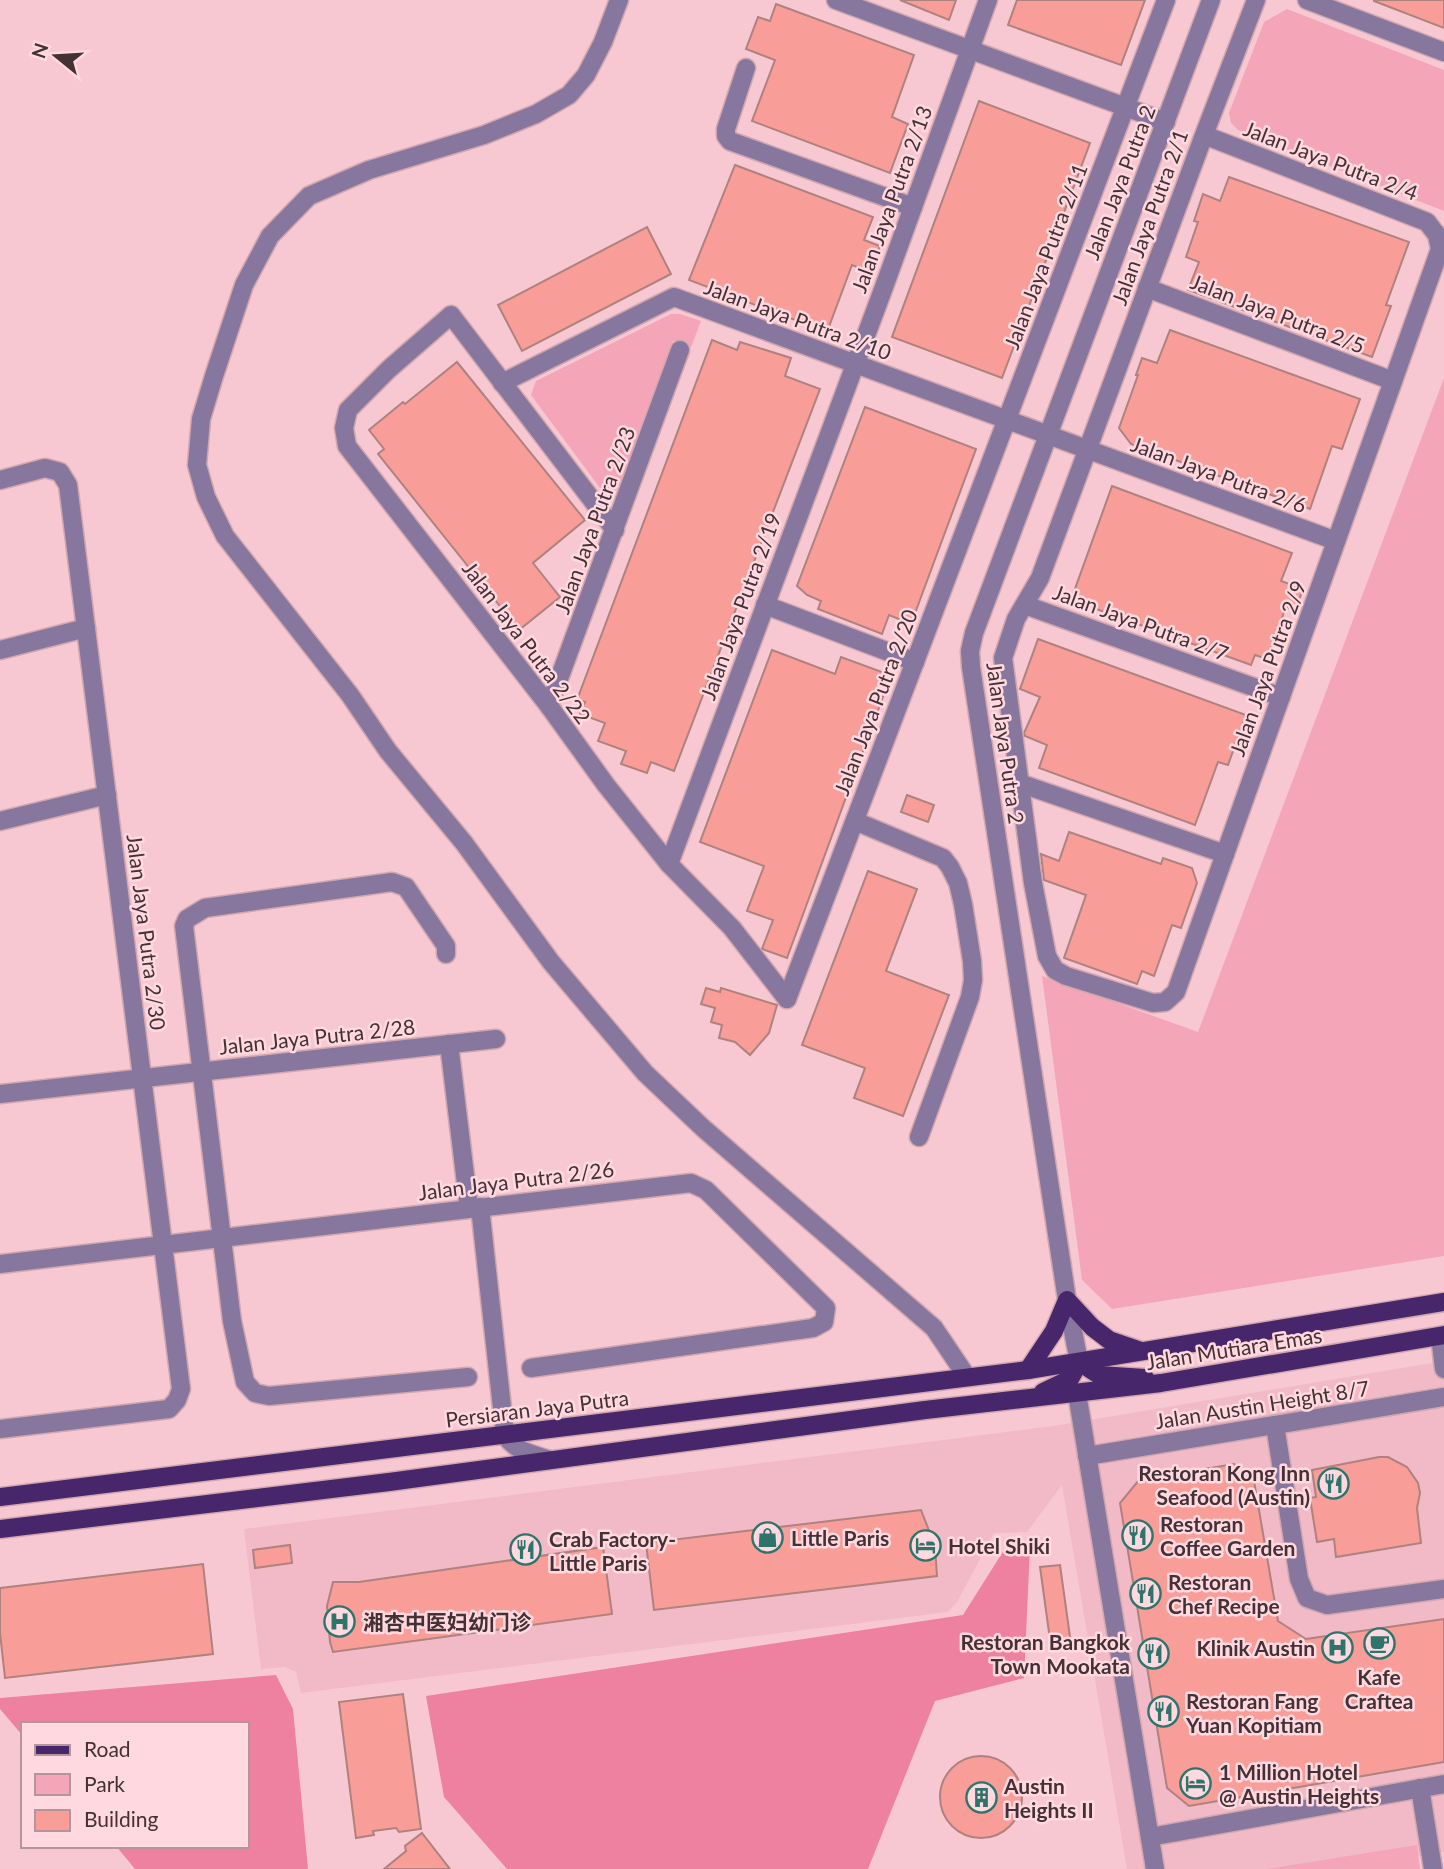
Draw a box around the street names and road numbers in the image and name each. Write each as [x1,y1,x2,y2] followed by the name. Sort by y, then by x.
[1078,101,1160,263] street label: Jalan Jaya Putra 2
[846,102,936,296] street label: Jalan Jaya Putra 2/13
[1240,115,1422,205] street label: Jalan Jaya Putra 2/4
[1106,126,1192,308] street label: Jalan Jaya Putra 2/1
[998,160,1092,352] street label: Jalan Jaya Putra 2/11
[1187,268,1369,358] street label: Jalan Jaya Putra 2/5
[701,274,895,364] street label: Jalan Jaya Putra 2/10
[549,423,639,617] street label: Jalan Jaya Putra 2/23
[1128,431,1310,517] street label: Jalan Jaya Putra 2/6
[695,509,785,703] street label: Jalan Jaya Putra 2/19
[458,556,596,728] street label: Jalan Jaya Putra 2/22
[1224,577,1310,759] street label: Jalan Jaya Putra 2/9
[1050,579,1232,665] street label: Jalan Jaya Putra 2/7
[828,606,922,798] street label: Jalan Jaya Putra 2/20
[982,661,1030,825] street label: Jalan Jaya Putra 2
[123,833,171,1031] street label: Jalan Jaya Putra 2/30
[218,1013,416,1059] street label: Jalan Jaya Putra 2/28
[417,1156,615,1204] street label: Jalan Jaya Putra 2/26
[1144,1322,1324,1374] street label: Jalan Mutiara Emas
[1153,1375,1371,1433] street label: Jalan Austin Height 8/7
[444,1384,630,1432] street label: Persiaran Jaya Putra

